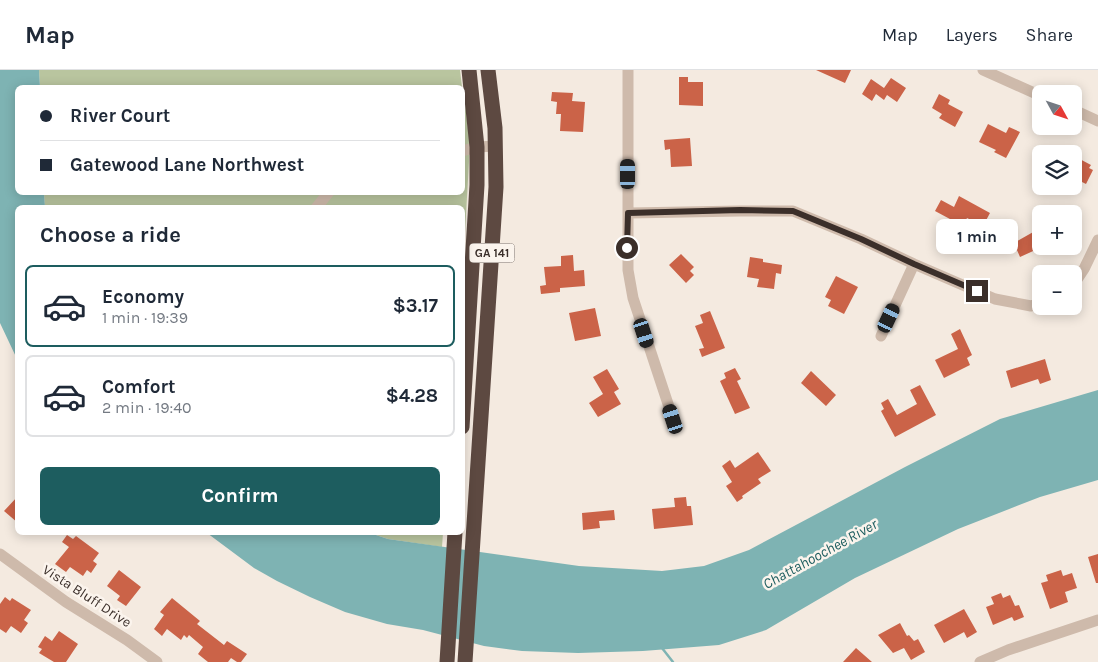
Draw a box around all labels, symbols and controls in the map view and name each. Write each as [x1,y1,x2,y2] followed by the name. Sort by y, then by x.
[25,21,75,49] text: Map
[882,24,918,46] text: Map
[946,24,998,46] text: Layers
[1026,24,1073,46] text: Share
[1032,85,1082,135] north arrow
[1032,85,1082,315] map controls
[70,105,170,127] text: River Court
[1032,145,1082,195] button: layers
[70,154,304,176] text: Gatewood Lane Northwest
[620,159,635,189] car
[1032,205,1082,255] button: +
[936,218,1018,254] callout: 1 min
[40,222,181,248] text: Choose a ride
[957,227,997,246] text: 1 min
[616,237,638,259] route start
[470,244,514,262] road number: GA 141
[1032,265,1082,315] button: −
[966,280,988,302] route end
[42,284,87,329] icon: car
[102,286,184,308] text: Economy
[393,295,438,317] text: $3.17
[875,301,902,335] car
[102,308,188,327] text: 1 min · 19:39
[632,316,655,350] car
[42,374,87,419] icon: car
[102,376,176,398] text: Comfort
[386,385,438,407] text: $4.28
[102,398,192,417] text: 2 min · 19:40
[661,402,684,436] car
[40,467,440,525] button: Confirm
[760,515,881,593] water label: Chattahoochee River
[39,561,135,631] street label: Vista Bluff Drive

